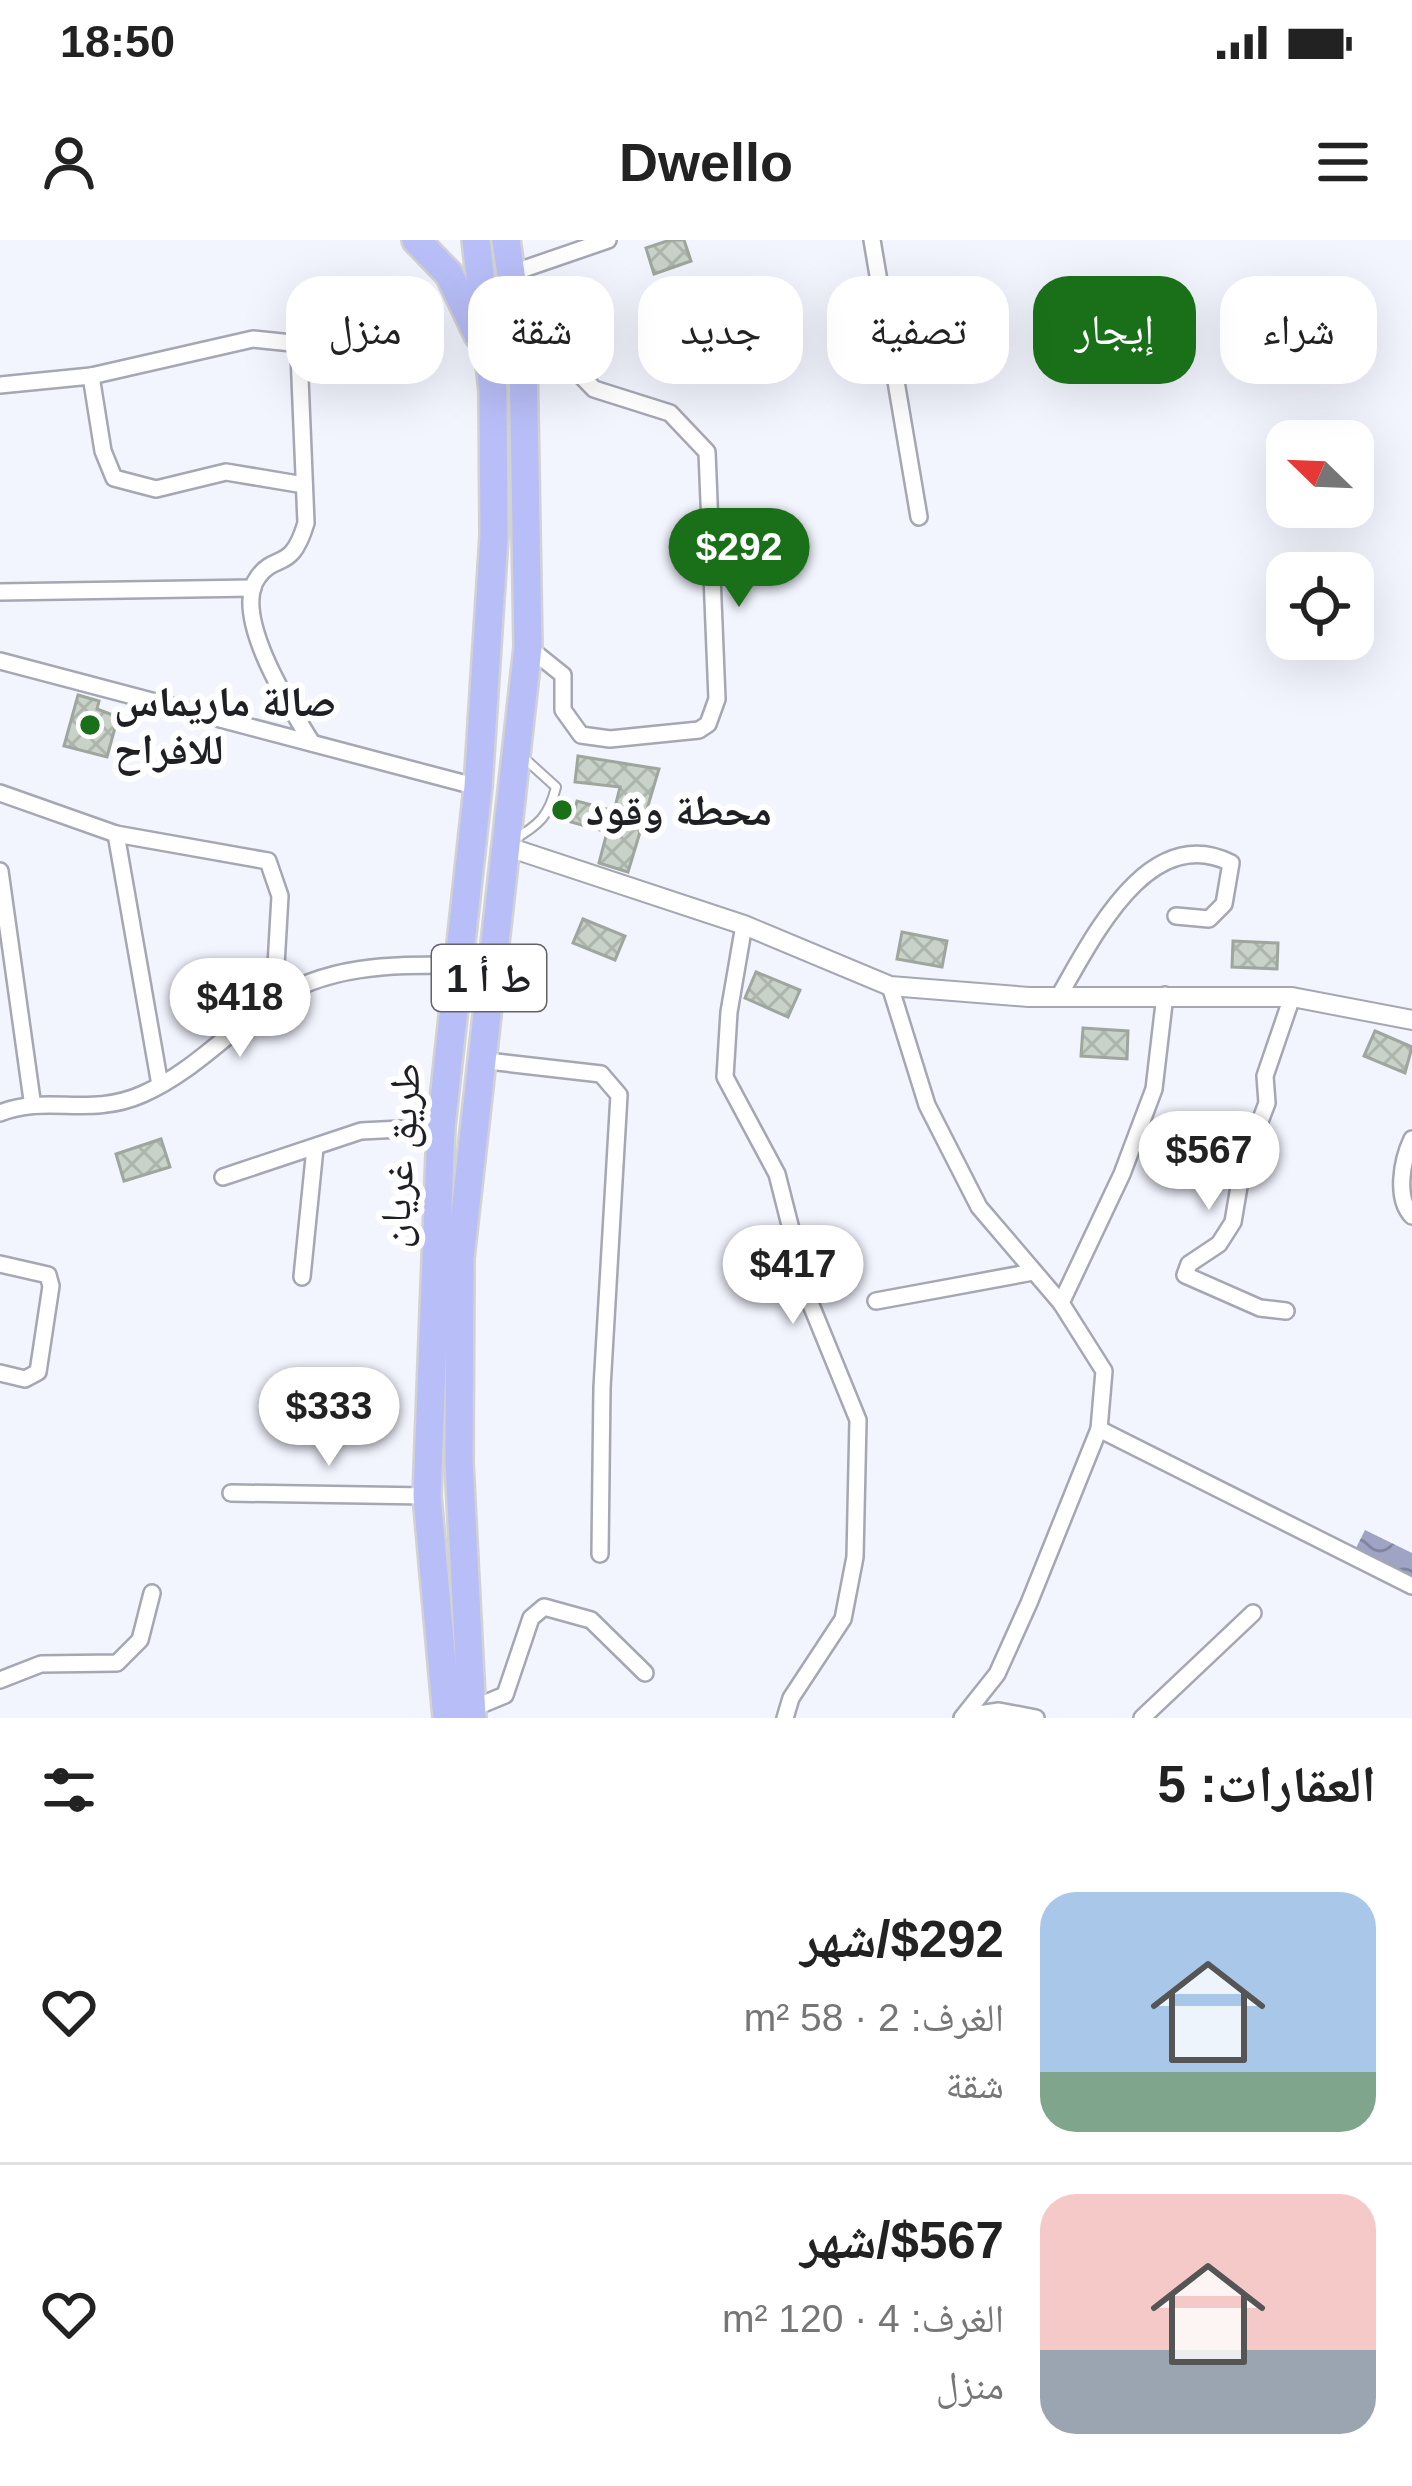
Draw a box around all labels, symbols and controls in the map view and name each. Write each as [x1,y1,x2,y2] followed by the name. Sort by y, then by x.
[60,16,175,67] text: 18:50
[36,129,102,195] icon: person
[1310,129,1376,195] icon: menu
[619,132,793,192] text: Dwello
[286,276,444,384] chip: منزل
[468,276,614,384] chip: شقة
[638,276,803,384] chip: جديد
[827,276,1009,384] chip: تصفية
[1033,276,1196,384] chip: إيجار
[1220,276,1377,384] chip: شراء
[1266,420,1374,528] north arrow
[1266,420,1374,660] map controls
[668,508,810,610] pin: $292
[696,525,782,568] text: $292
[1266,552,1374,660] button: locate
[114,678,336,776] place label: صالة ماريماس للافراح
[77,712,103,738] marker: صالة ماريماس للافراح
[586,787,772,834] place label: محطة وقود
[549,797,575,823] marker: محطة وقود
[432,945,546,1011] road number: ط أ 1
[169,958,311,1060] pin: $418
[197,975,283,1018] text: $418
[370,1061,431,1249] street label: طريق غريان
[1138,1111,1280,1213] pin: $567
[1166,1128,1252,1171] text: $567
[722,1225,864,1327] pin: $417
[750,1242,836,1285] text: $417
[258,1367,400,1469] pin: $333
[286,1384,372,1427] text: $333
[1158,1756,1376,1813] text: العقارات: 5
[36,1757,102,1823] icon: filters
[800,1911,1004,1968] text: $292/شهر
[1136,1940,1280,2084] icon: home
[36,1979,102,2045] icon: heart
[744,1996,1004,2039] text: الغرف: 2 · 58 m²
[946,2063,1004,2106] text: شقة
[800,2212,1004,2269] text: $567/شهر
[1136,2242,1280,2386] icon: home
[36,2281,102,2347] icon: heart
[722,2297,1004,2340] text: الغرف: 4 · 120 m²
[936,2364,1004,2407] text: منزل

